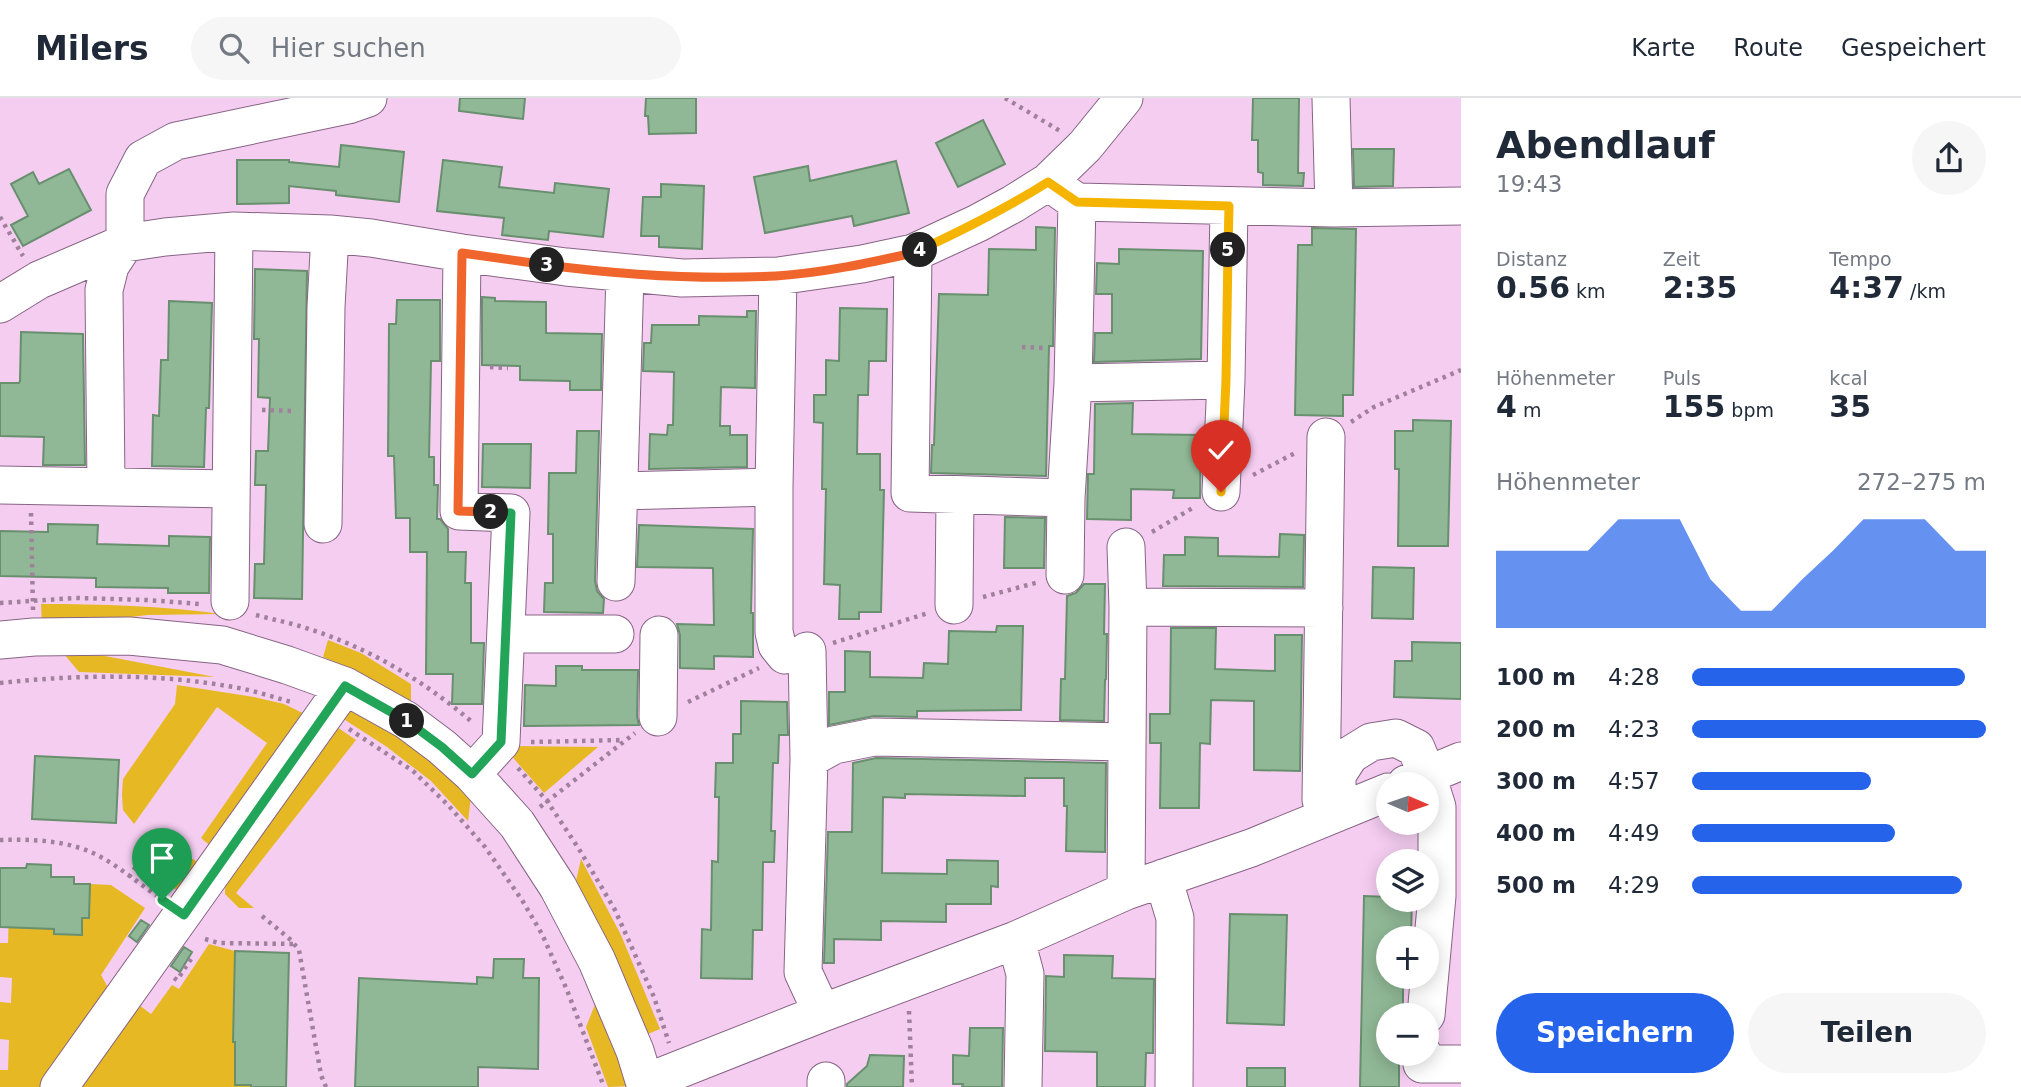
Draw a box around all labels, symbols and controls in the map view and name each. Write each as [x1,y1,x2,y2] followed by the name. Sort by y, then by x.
[191,17,681,80] search box
[35,29,149,68] text: Milers
[215,29,253,67] icon: search
[271,33,426,63] text: Hier suchen
[1631,34,1695,62] text: Karte
[1733,34,1803,62] text: Route
[1841,34,1986,62] text: Gespeichert
[1912,121,1986,195] button: share
[1496,123,1715,167] text: Abendlauf
[1496,171,1562,197] text: 19:43
[902,232,937,268] pin: 4
[1210,232,1246,268] pin: 5
[913,238,926,260] text: 4
[1221,238,1234,260] text: 5
[530,248,564,282] pin: 3
[1496,248,1567,270] text: Distanz
[1663,248,1700,270] text: Zeit
[1829,248,1892,270] text: Tempo
[540,253,553,275] text: 3
[1496,270,1570,305] text: 0.56
[1663,270,1737,305] text: 2:35
[1829,270,1904,305] text: 4:37
[1570,280,1606,302] text: km
[1904,280,1946,302] text: /km
[1496,367,1615,389] text: Höhenmeter
[1663,367,1701,389] text: Puls
[1829,367,1868,389] text: kcal
[1496,389,1517,424] text: 4
[1663,389,1725,424] text: 155
[1829,389,1871,424] text: 35
[1517,399,1541,421] text: m
[1725,399,1774,421] text: bpm
[1191,420,1251,492] pin
[1202,431,1240,469] icon: check
[1496,469,1640,495] text: Höhenmeter
[1857,469,1986,495] text: 272–275 m
[474,494,508,530] pin: 2
[484,500,497,522] text: 2
[1496,664,1576,690] text: 100 m
[1608,664,1660,690] text: 4:28
[390,704,424,738] pin: 1
[400,709,413,731] text: 1
[1496,716,1576,742] text: 200 m
[1608,716,1660,742] text: 4:23
[1496,768,1576,794] text: 300 m
[1608,768,1660,794] text: 4:57
[1376,772,1438,835] north arrow
[1376,772,1439,1066] map controls
[1496,820,1576,846] text: 400 m
[1608,820,1660,846] text: 4:49
[132,828,192,900] pin
[143,839,181,877] icon: arrive
[1376,849,1439,912] button: layers
[1496,872,1576,898] text: 500 m
[1608,872,1660,898] text: 4:29
[1376,926,1439,989] button: +
[1496,993,1734,1073] button: Speichern
[1748,993,1986,1073] button: Teilen
[1376,1003,1439,1066] button: −

